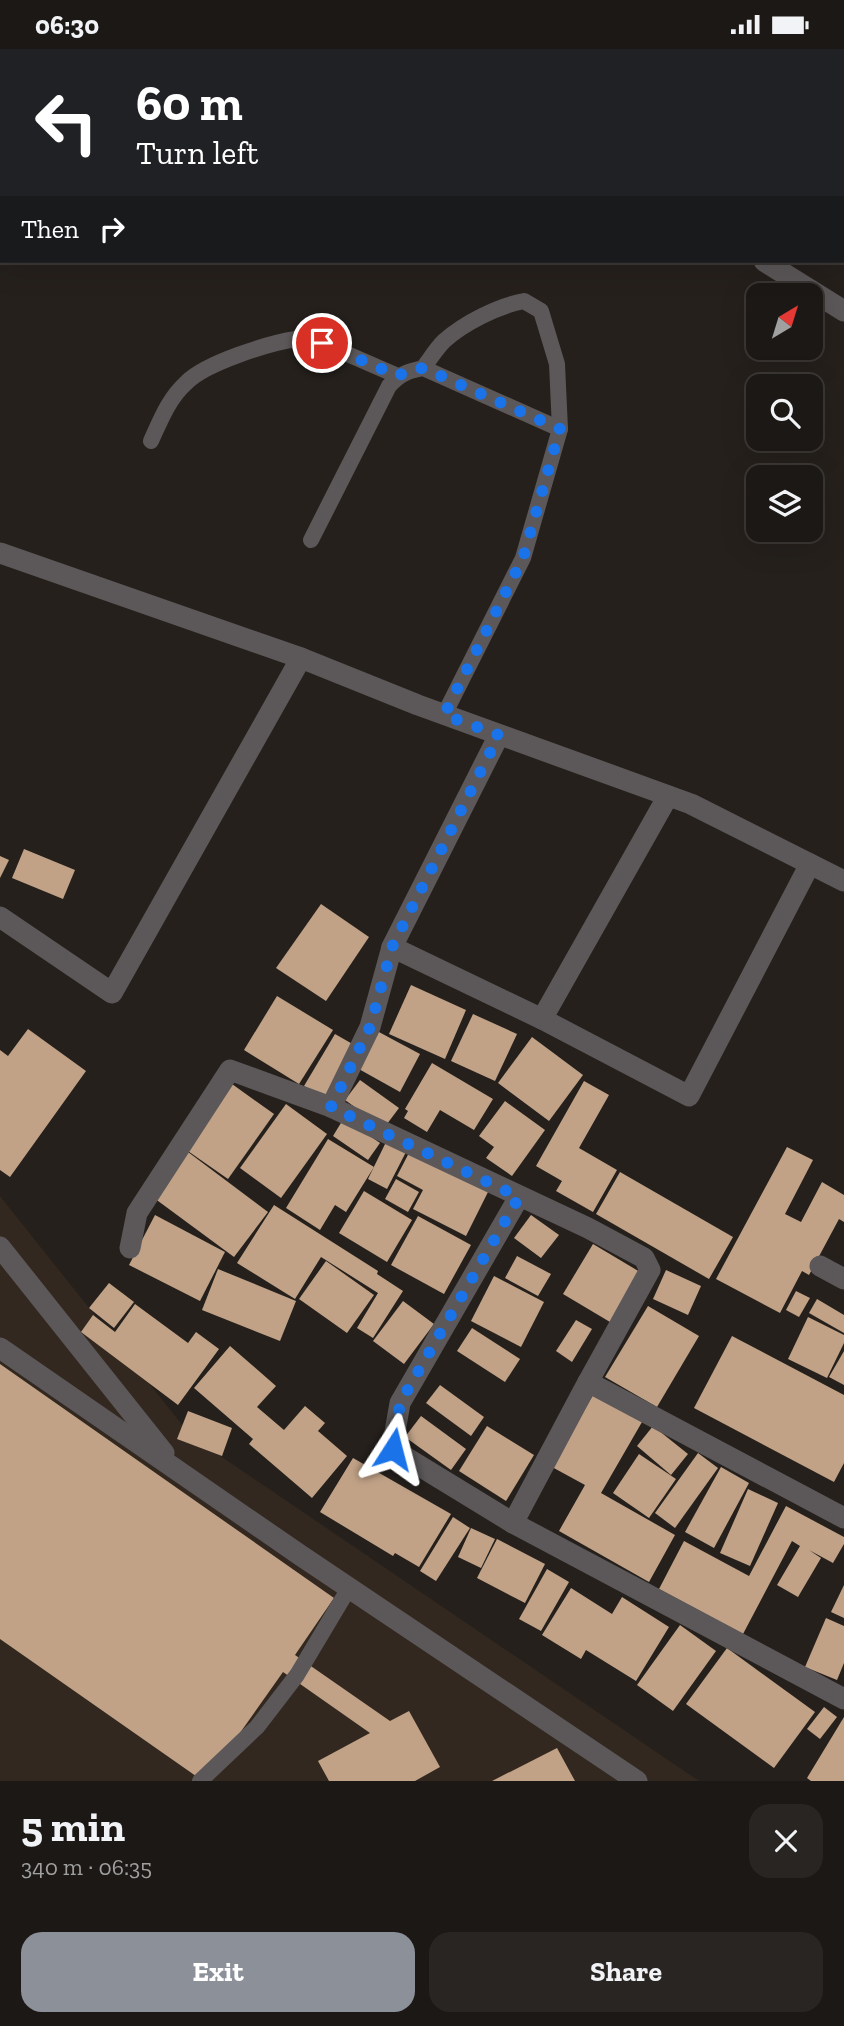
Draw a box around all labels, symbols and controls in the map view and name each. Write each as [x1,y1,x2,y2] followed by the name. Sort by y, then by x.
[35,9,99,41] text: 06:30
[136,74,243,133] text: 60 m
[21,77,112,168] icon: left
[136,134,258,172] text: Turn left
[93,210,131,248] icon: right
[21,213,79,245] text: Then
[746,283,822,361] north arrow
[746,283,823,542] map controls
[292,313,352,373] pin
[303,324,341,362] icon: arrive
[746,374,823,451] button: search
[746,465,823,542] button: layers
[356,1412,430,1486] position arrow
[21,1801,125,1852] text: 5 min
[749,1804,823,1878] button: close
[21,1853,152,1881] text: 340 m · 06:35
[21,1932,415,2012] button: Exit
[429,1932,823,2012] button: Share

